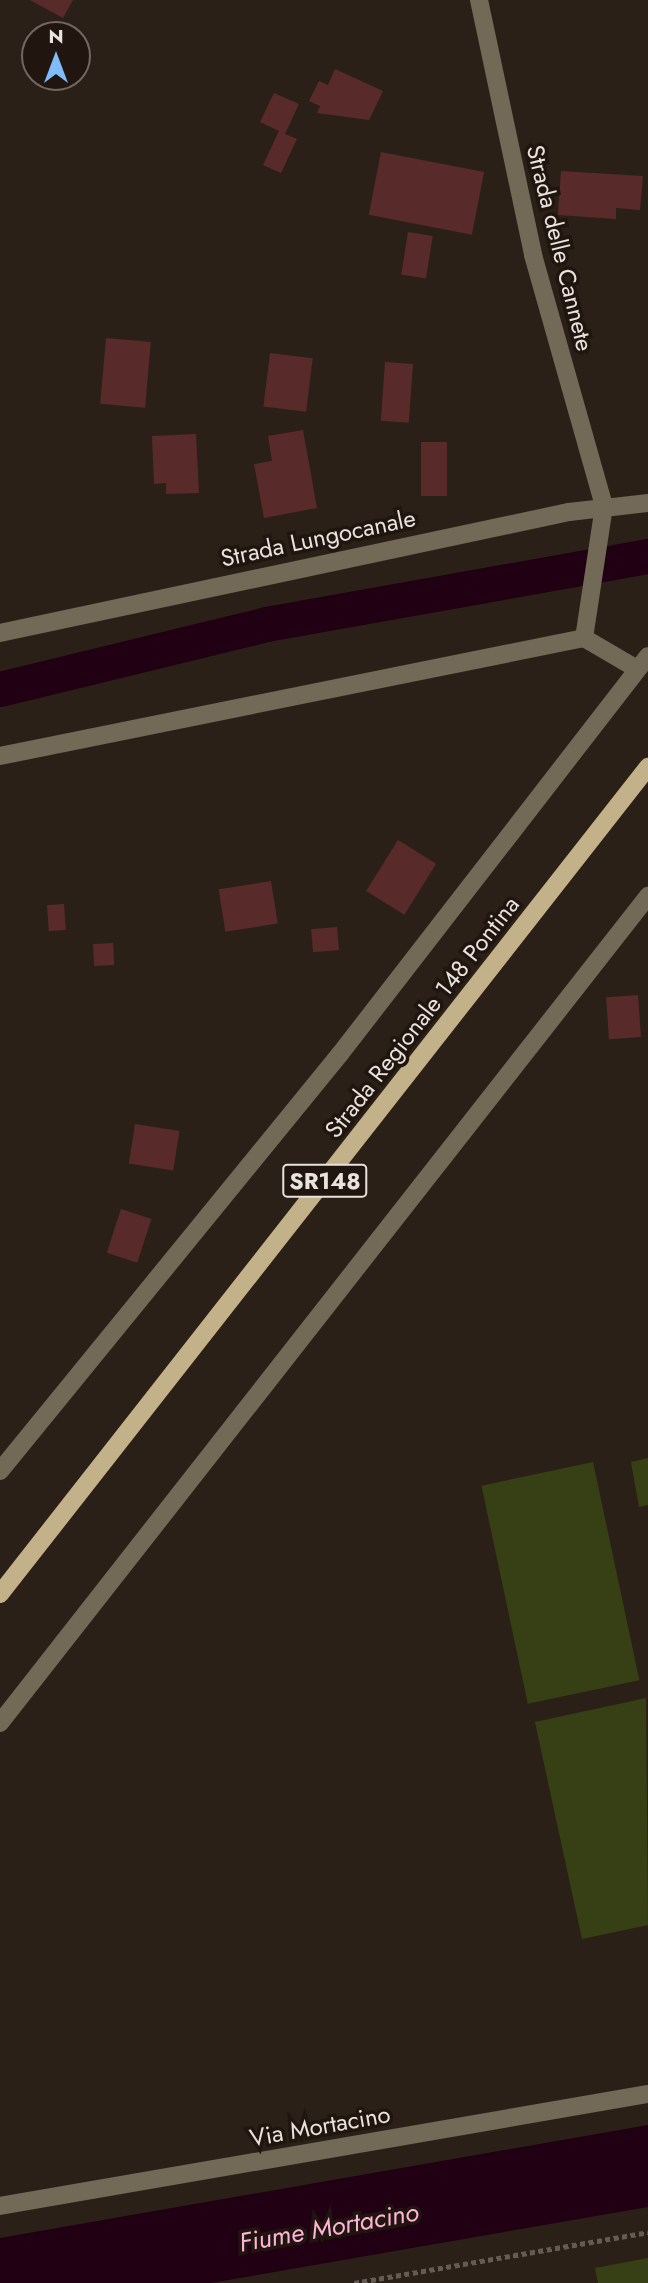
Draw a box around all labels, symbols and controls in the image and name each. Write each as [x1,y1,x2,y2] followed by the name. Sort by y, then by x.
[21,21,91,91] north arrow
[48,23,64,50] text: N
[520,142,600,354] street label: Strada delle Cannete
[218,503,418,573] street label: Strada Lungocanale
[319,891,525,1143] street label: Strada Regionale 148 Pontina
[281,1162,369,1200] road number: SR148
[247,2099,393,2153] street label: Via Mortacino
[237,2197,421,2259] water label: Fiume Mortacino

